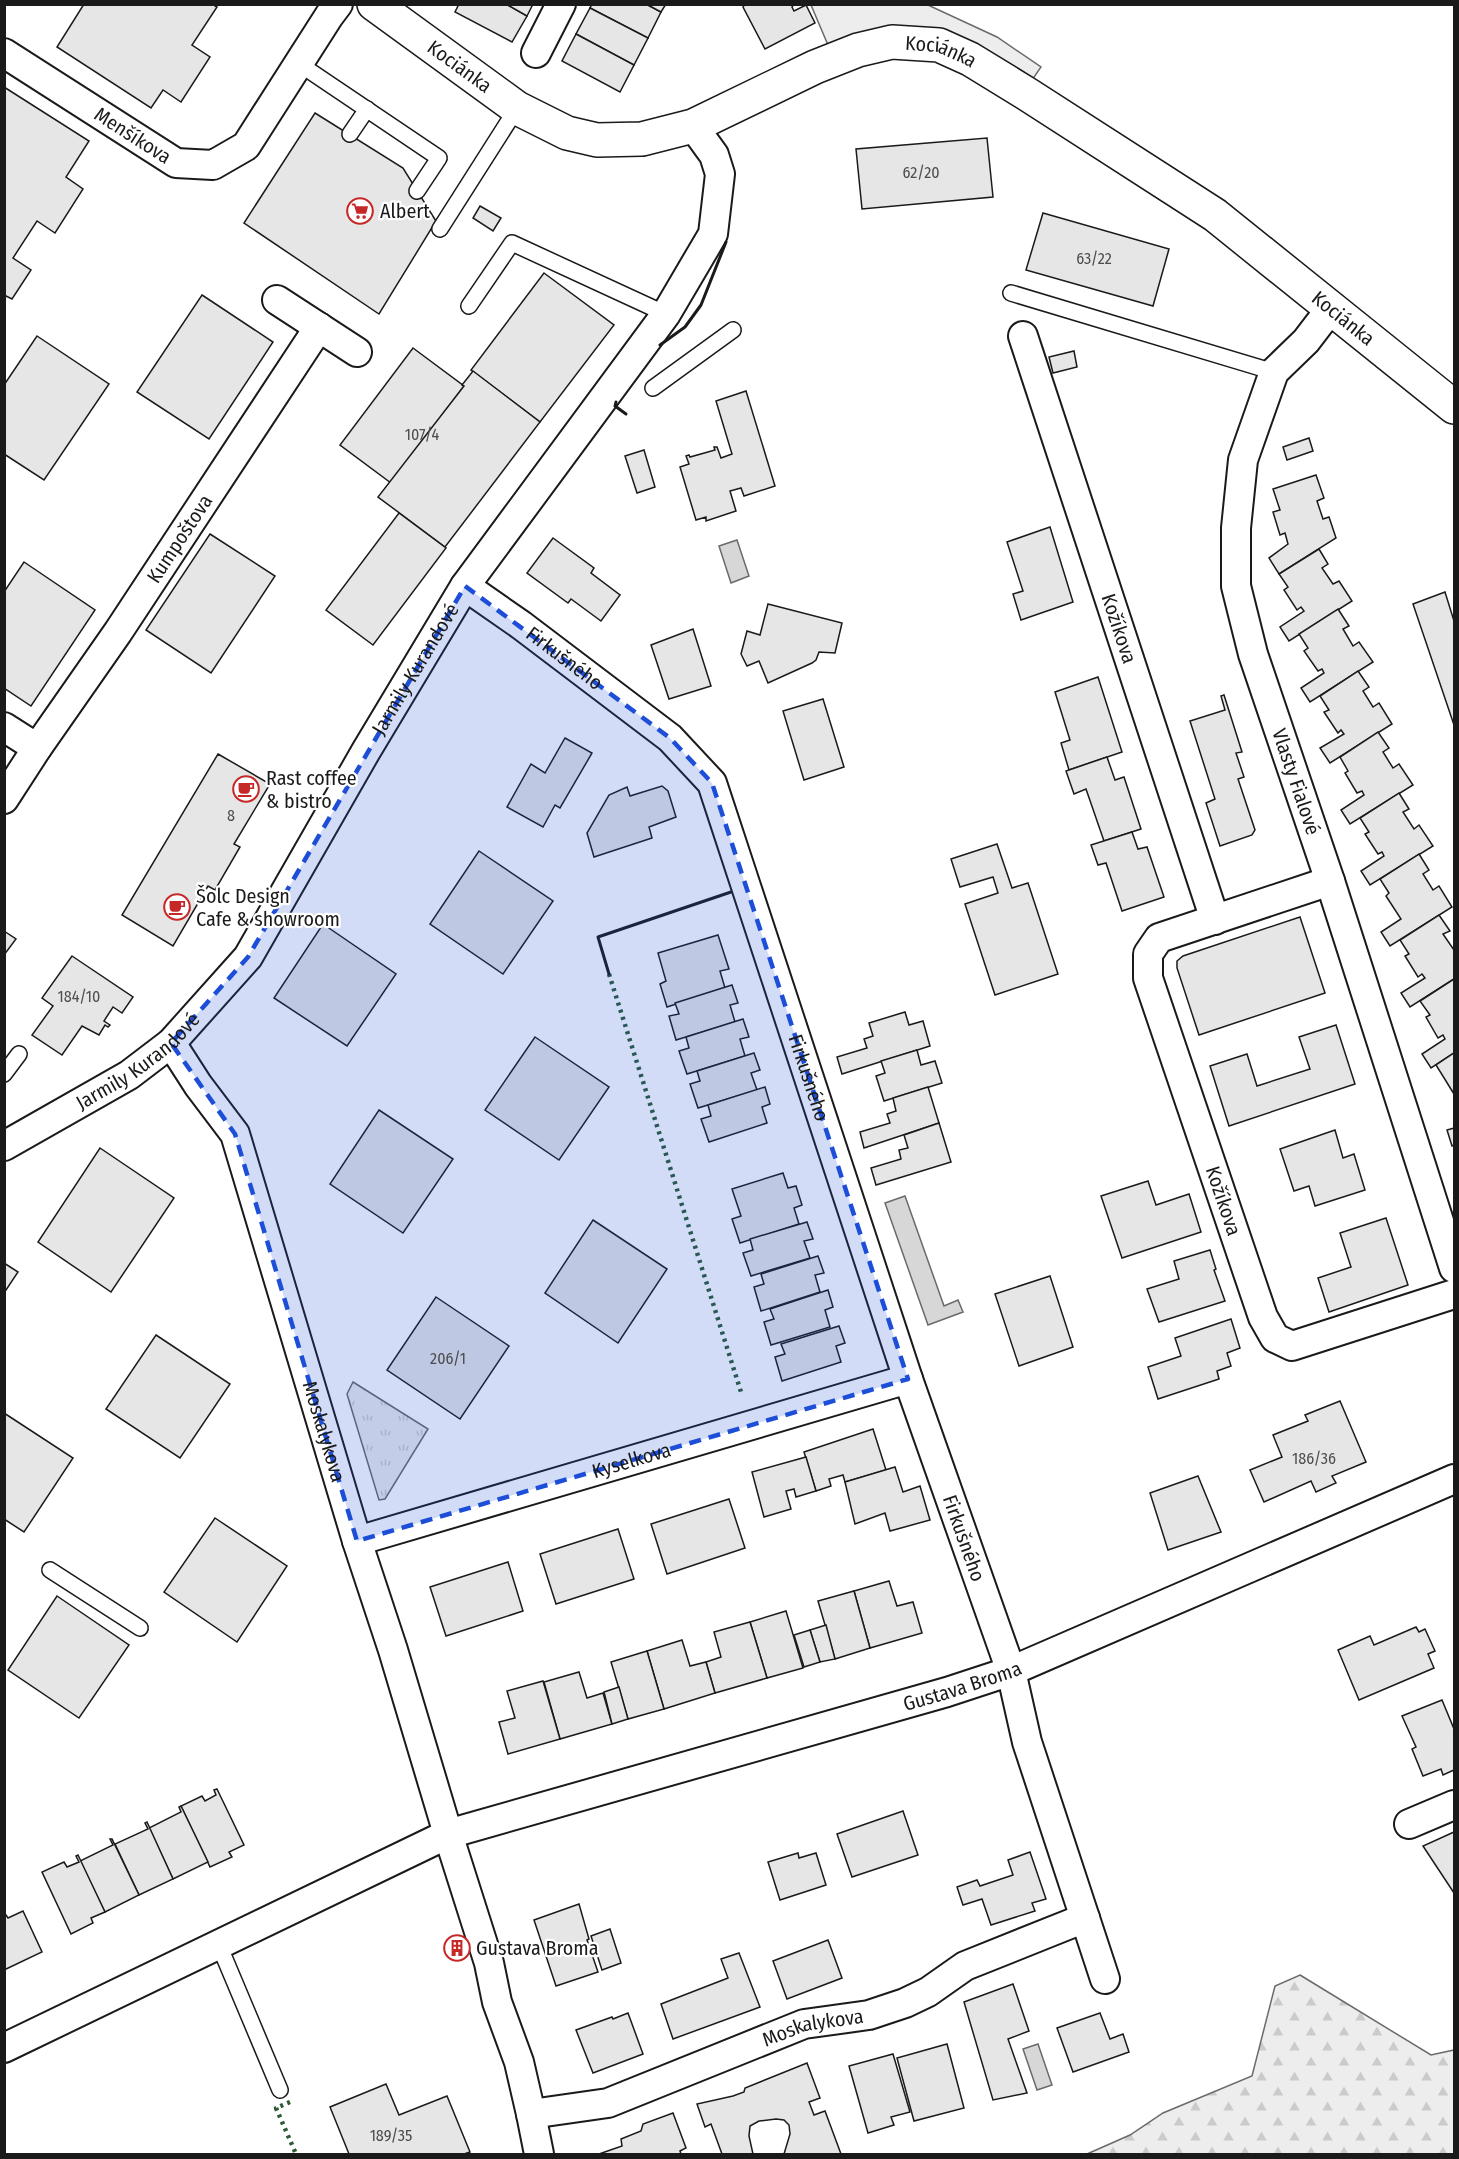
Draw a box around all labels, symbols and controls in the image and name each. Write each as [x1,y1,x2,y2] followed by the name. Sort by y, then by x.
[905,31,981,72] street label: Kociánka
[423,35,497,98] street label: Kociánka
[90,102,176,169] street label: Menšíkova
[902,163,940,182] house number: 62/20
[345,196,375,226] supermarket icon: Albert
[380,199,430,223] place label: Albert
[1076,249,1112,268] house number: 63/22
[1307,286,1380,350] street label: Kociánka
[405,425,440,444] house number: 107/4
[142,490,217,587] street label: Kumpoštova
[1097,591,1142,667] street label: Kožíkova
[367,599,464,739] street label: Jarmily Kurandové
[522,621,608,695] street label: Firkušného
[1267,725,1325,838] street label: Vlasty Fialové
[266,766,357,813] place label: Rast coffee & bistro
[231,774,261,804] cafe icon: Rast coffee & bistro
[227,806,235,825] house number: 8
[196,884,340,931] place label: Šolc Design Cafe & showroom
[162,892,192,922] cafe icon: Šolc Design Cafe & showroom
[58,987,100,1006] house number: 184/10
[72,1007,205,1115] street label: Jarmily Kurandové
[783,1031,834,1124] street label: Firkušného
[1201,1163,1247,1239] street label: Kožíkova
[430,1349,466,1368] house number: 206/1
[298,1378,351,1485] street label: Moskalykova
[589,1437,674,1483] street label: Kyselkova
[1292,1449,1336,1468] house number: 186/36
[938,1492,990,1585] street label: Firkušného
[900,1656,1025,1716] street label: Gustava Broma
[442,1933,472,1963] building icon: Gustava Broma
[476,1936,599,1960] place label: Gustava Broma
[759,2004,865,2052] street label: Moskalykova
[370,2126,412,2145] house number: 189/35

